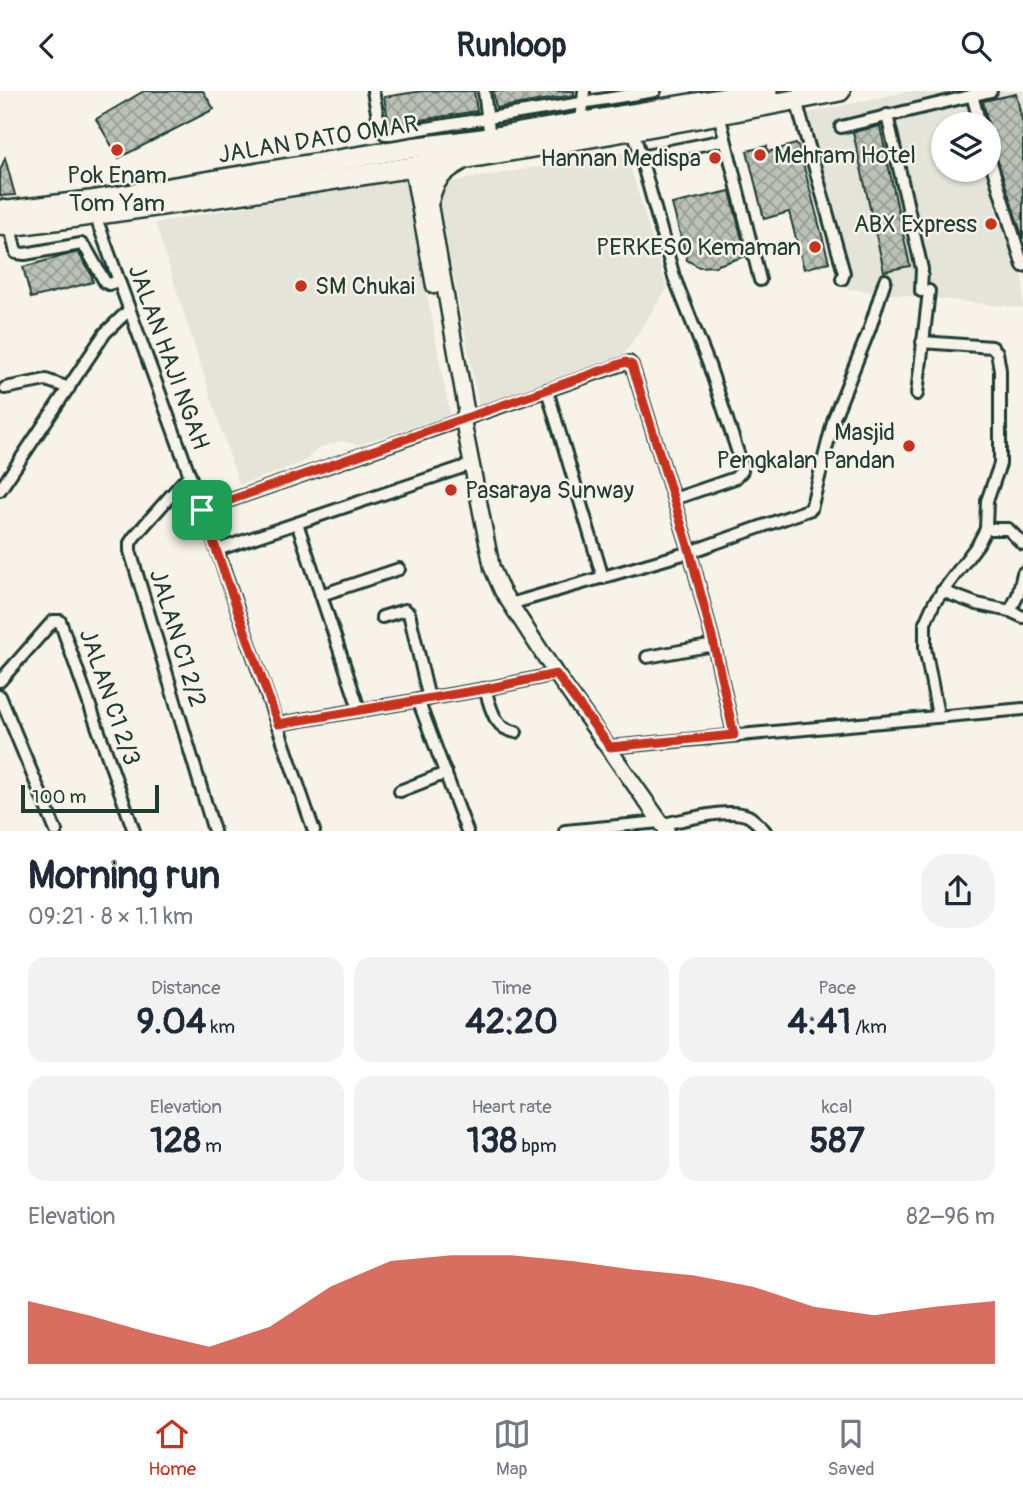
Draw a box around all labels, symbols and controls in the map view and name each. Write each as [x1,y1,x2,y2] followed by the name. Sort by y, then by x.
[456,26,567,66] text: Runloop
[28,27,66,65] icon: back
[957,27,995,65] icon: search
[216,109,420,170] street label: JALAN DATO OMAR
[931,112,1001,182] map controls
[931,112,1001,182] button: layers
[774,141,916,170] place label: Mehram Hotel
[109,142,125,158] marker: Pok Enam Tom Yam
[541,144,701,173] place label: Hannan Medispa
[752,147,768,163] marker: Mehram Hotel
[707,150,723,166] marker: Hannan Medispa
[67,161,167,218] place label: Pok Enam Tom Yam
[854,210,977,239] place label: ABX Express
[983,216,999,232] marker: ABX Express
[596,233,801,262] place label: PERKESO Kemaman
[807,239,823,255] marker: PERKESO Kemaman
[122,261,215,454] street label: JALAN HAJI NGAH
[315,272,415,301] place label: SM Chukai
[293,278,309,294] marker: SM Chukai
[717,418,895,475] place label: Masjid Pengkalan Pandan
[901,438,917,454] marker: Masjid Pengkalan Pandan
[465,476,634,505] place label: Pasaraya Sunway
[172,480,232,540] pin
[443,482,459,498] marker: Pasaraya Sunway
[183,491,221,529] icon: arrive
[143,566,212,711] street label: JALAN C1 2/2
[73,625,146,769] street label: JALAN C1 2/3
[21,782,159,814] scale bar
[32,785,86,809] text: 100 m
[28,852,220,900] text: Morning run
[921,854,995,928] button: share
[28,902,193,931] text: 09:21 · 8 × 1.1 km
[151,976,221,1000] text: Distance
[492,976,531,1000] text: Time
[818,976,856,1000] text: Pace
[136,1000,206,1044] text: 9.04
[465,1000,558,1044] text: 42:20
[787,1000,851,1044] text: 4:41
[206,1015,235,1039] text: km
[851,1015,887,1039] text: /km
[150,1095,222,1119] text: Elevation
[471,1095,552,1119] text: Heart rate
[822,1095,853,1119] text: kcal
[150,1119,201,1163] text: 128
[466,1119,517,1163] text: 138
[810,1119,865,1163] text: 587
[201,1134,222,1158] text: m
[517,1134,557,1158] text: bpm
[28,1202,116,1231] text: Elevation
[906,1202,995,1231] text: 82–96 m
[148,1415,196,1481] tab: Home
[493,1415,531,1481] tab: Map
[828,1415,875,1481] tab: Saved

